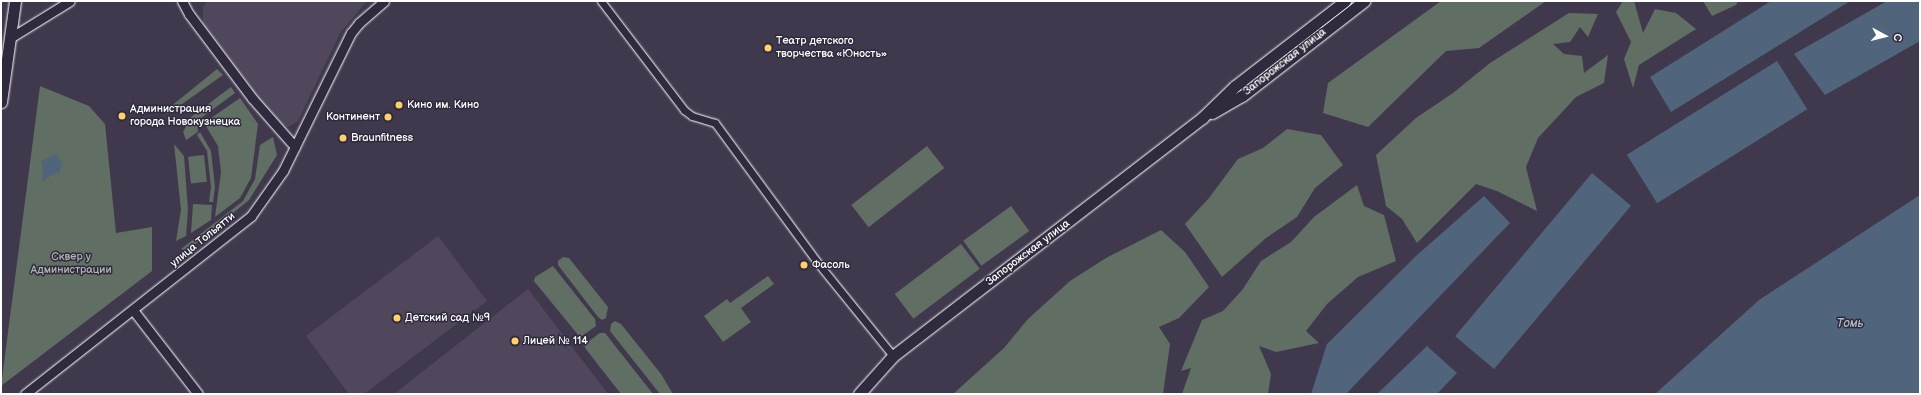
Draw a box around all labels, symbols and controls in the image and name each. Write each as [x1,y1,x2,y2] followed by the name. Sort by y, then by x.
[1865,16,1905,56] north arrow
[1241,26,1329,98] street label: Запорожская улица
[1890,33,1904,42] text: С
[776,35,887,61] place label: Театр детского творчества «Юность»
[763,43,773,53] marker: Театр детского творчества «Юность»
[407,98,479,112] place label: Кино им. Кино
[394,100,404,110] marker: Кино им. Кино
[130,103,240,129] place label: Администрация города Новокузнецка
[326,110,380,124] place label: Континент
[117,111,127,121] marker: Администрация города Новокузнецка
[383,112,393,122] marker: Континент
[351,131,413,145] place label: Braunfitness
[338,133,348,143] marker: Braunfitness
[168,210,238,270] street label: улица Тольятти
[984,217,1072,289] street label: Запорожская улица
[30,251,112,277] park label: Сквер у Администрации
[812,258,850,272] place label: Фасоль
[799,260,809,270] marker: Фасоль
[405,311,490,325] place label: Детский сад №9
[392,313,402,323] marker: Детский сад №9
[1836,317,1864,331] water label: Томь
[523,334,588,348] place label: Лицей № 114
[510,336,520,346] marker: Лицей № 114

